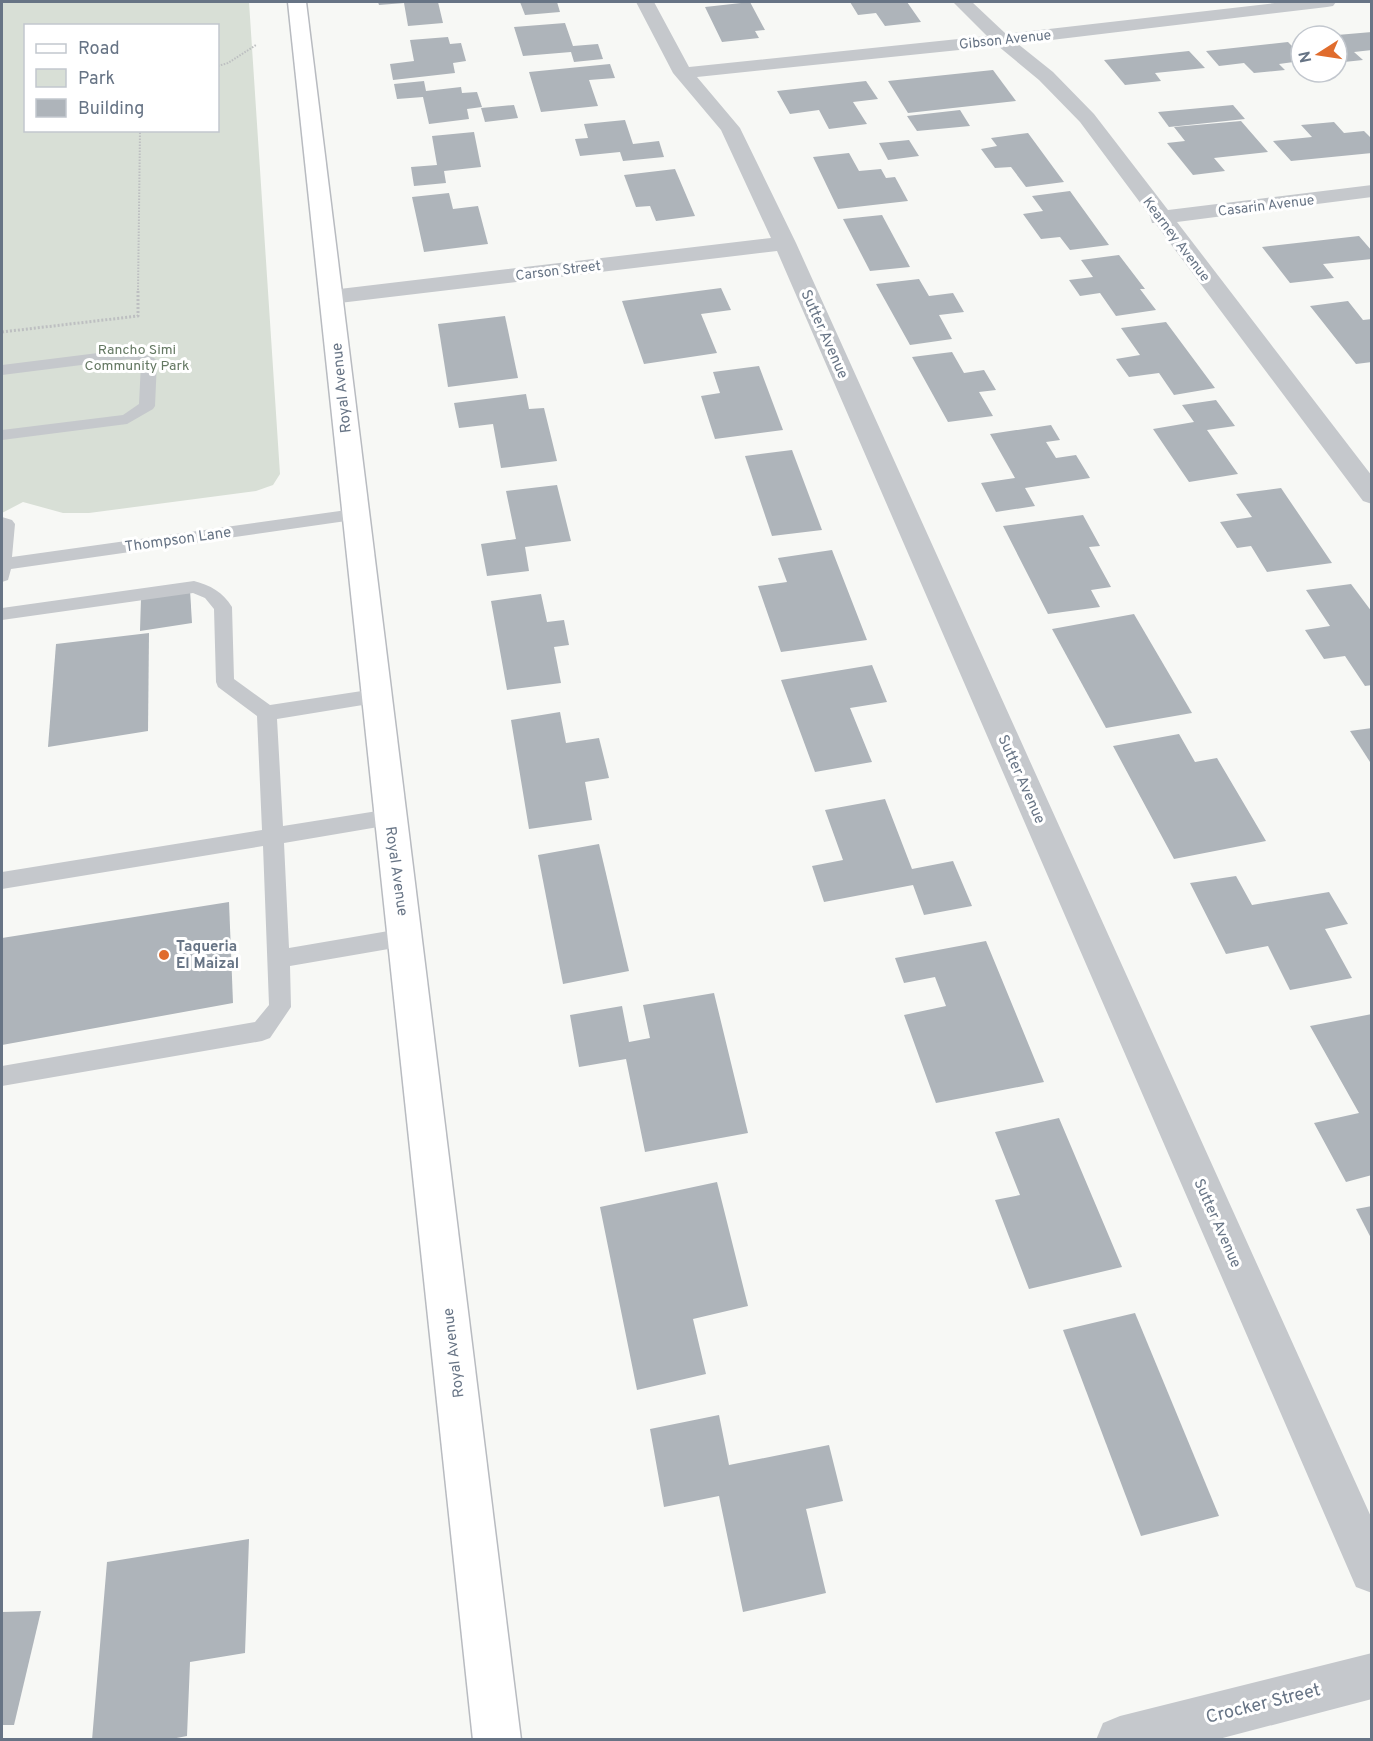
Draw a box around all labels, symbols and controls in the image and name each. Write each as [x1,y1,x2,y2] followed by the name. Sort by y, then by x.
[24,24,219,132] legend
[1289,24,1349,84] north arrow
[958,27,1052,54] street label: Gibson Avenue
[78,38,120,61] text: Road
[1295,49,1317,64] text: N
[78,68,115,91] text: Park
[78,98,144,121] text: Building
[1217,192,1315,221] street label: Casarin Avenue
[1138,194,1213,286] street label: Kearney Avenue
[515,258,602,285] street label: Carson Street
[796,287,852,382] street label: Sutter Avenue
[85,342,189,375] park label: Rancho Simi Community Park
[328,342,357,434] street label: Royal Avenue
[124,524,233,557] street label: Thompson Lane
[993,732,1049,827] street label: Sutter Avenue
[380,825,411,917] street label: Royal Avenue
[176,938,239,974] place label: Taqueria El Maizal
[157,948,171,962] marker: Taqueria El Maizal
[1189,1176,1245,1271] street label: Sutter Avenue
[440,1307,469,1399] street label: Royal Avenue
[1204,1679,1323,1730] street label: Crocker Street

